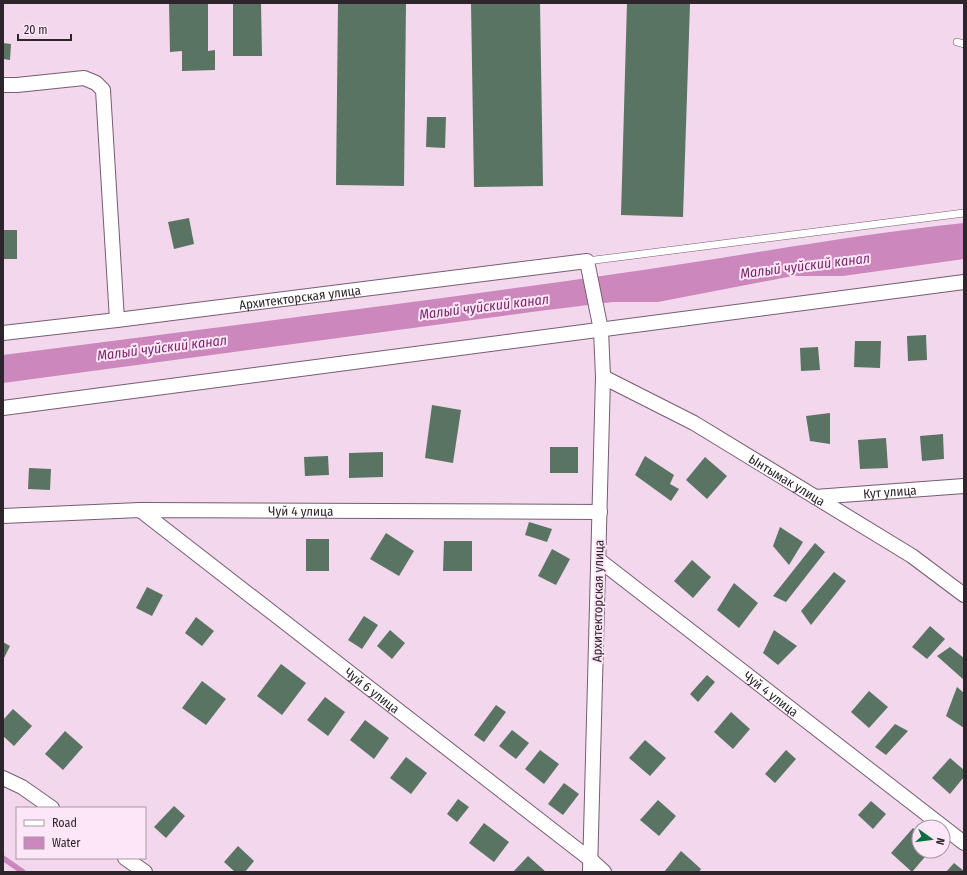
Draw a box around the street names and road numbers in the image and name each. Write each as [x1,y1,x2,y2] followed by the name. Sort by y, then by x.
[238,282,362,312] street label: Архитекторская улица
[746,451,828,509] street label: Ынтымак улица
[863,482,917,501] street label: Кут улица
[268,503,333,518] street label: Чуй 4 улица
[589,540,607,662] street label: Архитекторская улица
[342,664,403,716] street label: Чуй 6 улица
[741,668,802,719] street label: Чуй 4 улица

